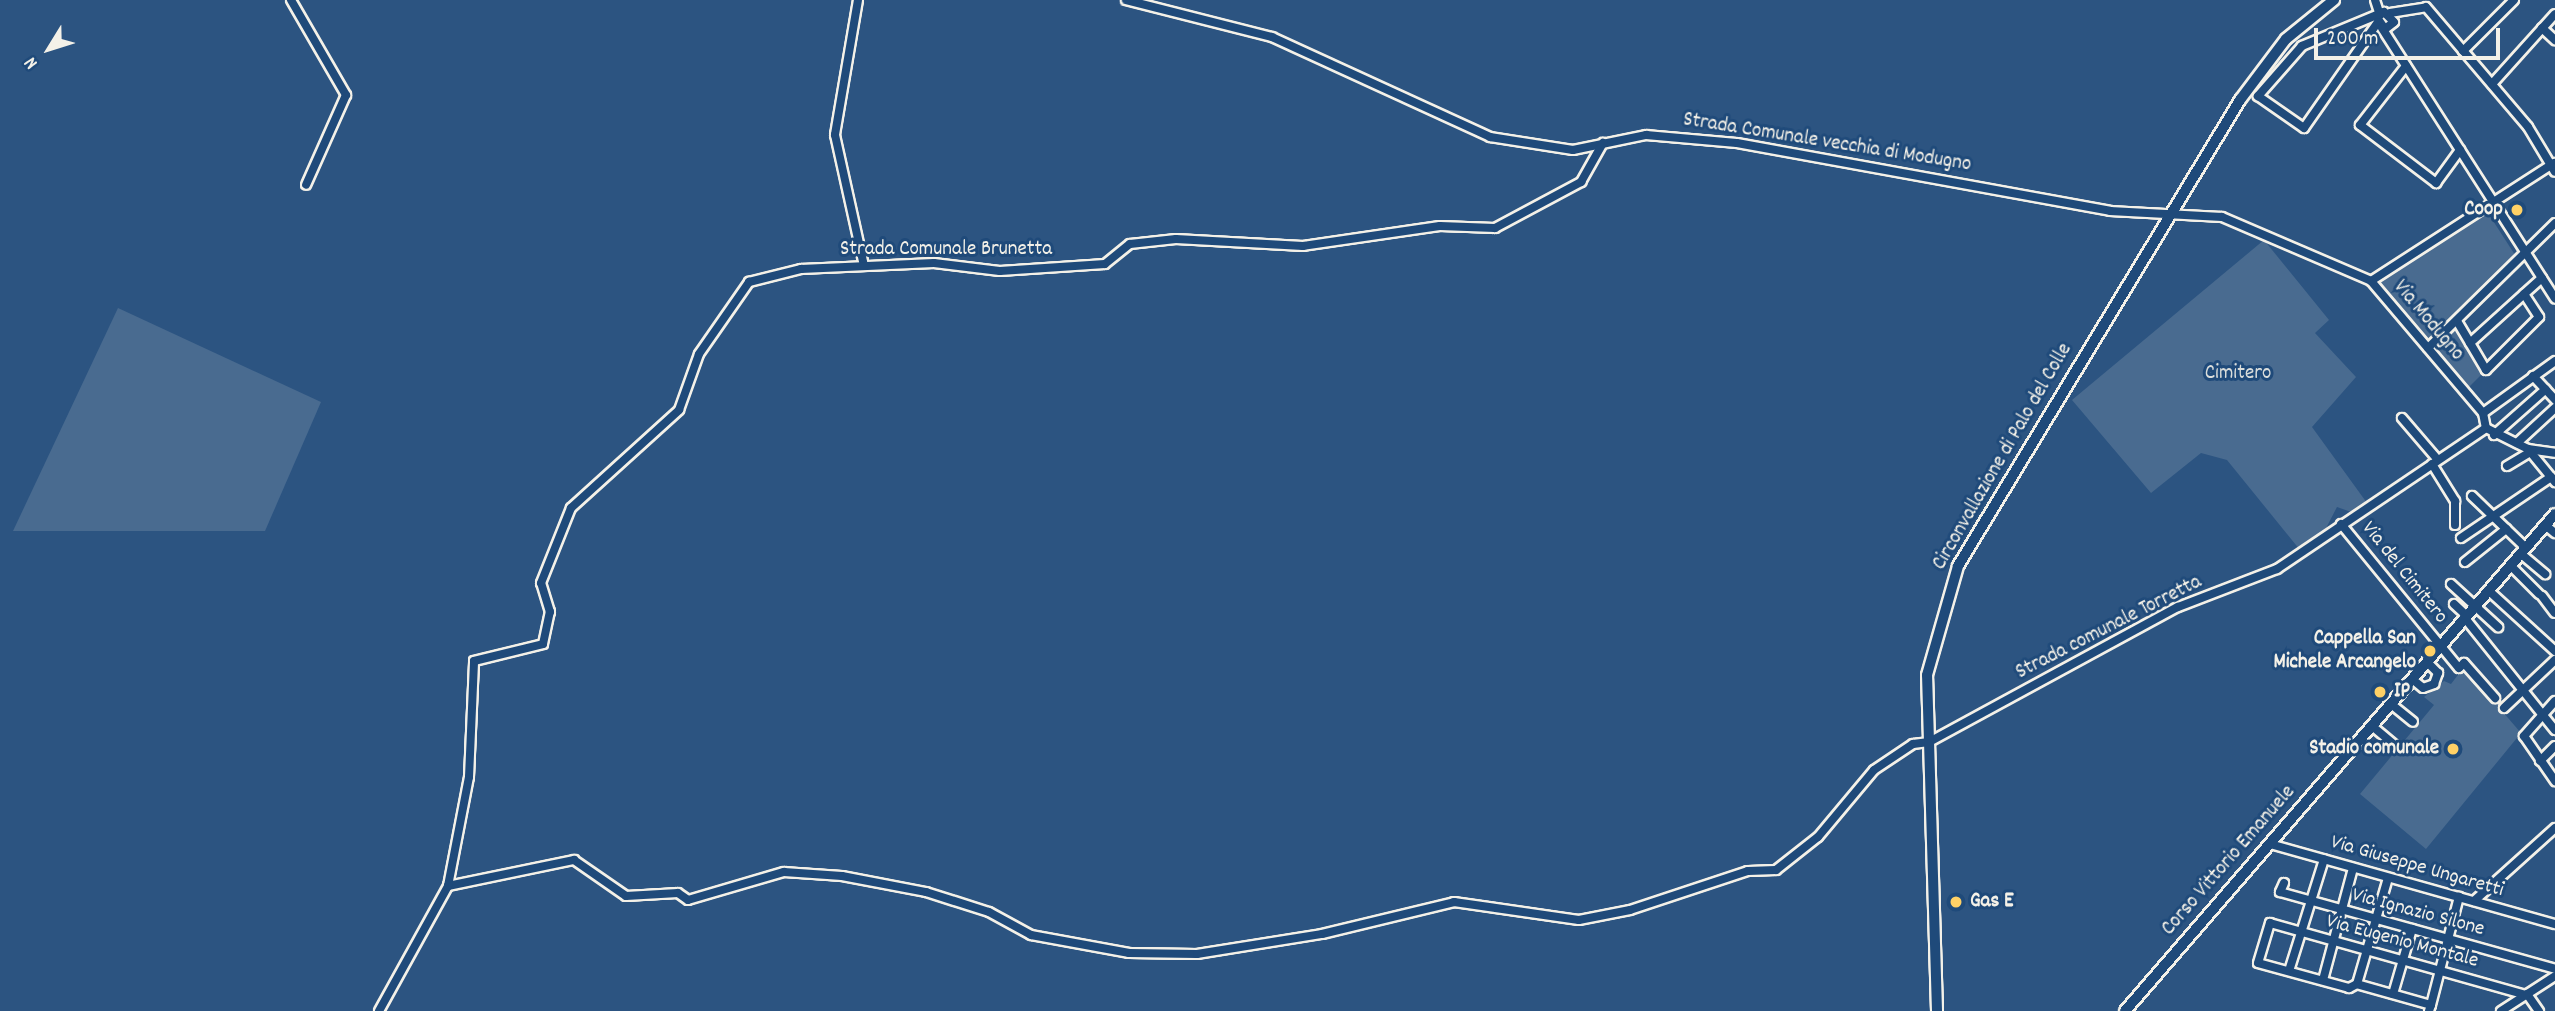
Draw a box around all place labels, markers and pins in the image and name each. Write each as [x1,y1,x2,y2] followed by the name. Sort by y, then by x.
[2464,197,2503,223] place label: Coop
[2509,202,2525,218] marker: Coop
[2273,626,2416,676] place label: Cappella San Michele Arcangelo
[2422,643,2438,659] marker: Cappella San Michele Arcangelo
[2394,679,2410,705] place label: IP
[2372,684,2388,700] marker: IP
[2309,736,2439,762] place label: Stadio comunale
[2445,741,2461,757] marker: Stadio comunale
[1970,889,2014,915] place label: Gas E
[1948,894,1964,910] marker: Gas E

